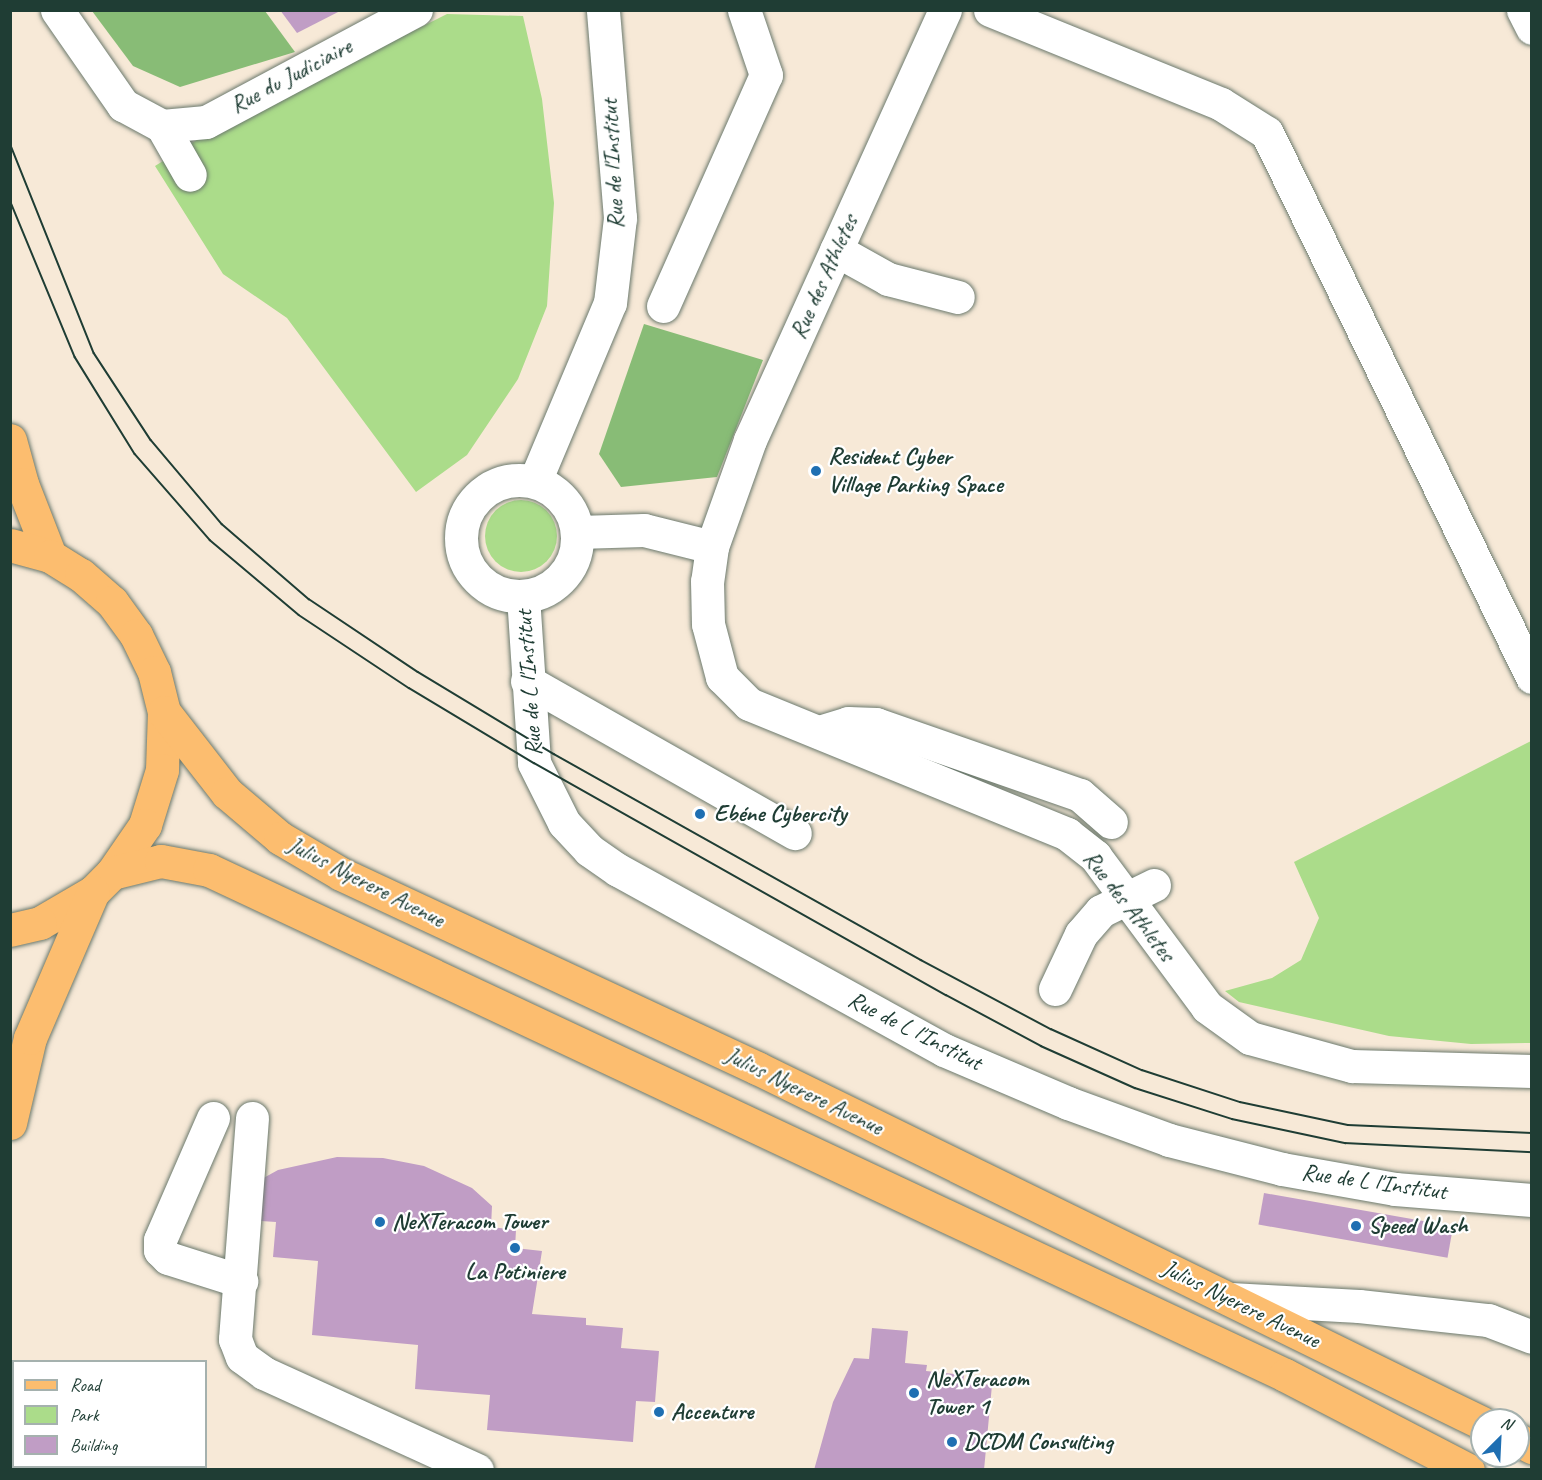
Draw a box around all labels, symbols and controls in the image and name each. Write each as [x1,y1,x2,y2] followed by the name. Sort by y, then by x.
[226,32,356,120] street label: Rue du Judiciaire
[595,98,631,230] street label: Rue de l'Institut
[784,211,864,343] street label: Rue des Athletes
[828,443,1003,499] place label: Resident Cyber Village Parking Space
[809,464,823,478] marker: Resident Cyber Village Parking Space
[510,609,548,757] street label: Rue de L l'Institut
[714,800,847,828] place label: Ebéne Cybercity
[691,805,709,823] marker: Ebéne Cybercity
[283,830,449,934] street label: Julius Nyerere Avenue
[1077,845,1181,967] street label: Rue des Athletes
[843,985,987,1077] street label: Rue de L l'Institut
[720,1040,888,1142] street label: Julius Nyerere Avenue
[1300,1158,1448,1206] street label: Rue de L l'Institut
[392,1208,547,1236] place label: NeXTeracom Tower
[1368,1212,1468,1240] place label: Speed Wash
[373,1215,387,1229] marker: NeXTeracom Tower
[1349,1219,1363,1233] marker: Speed Wash
[508,1241,522,1255] marker: La Potiniere
[1157,1253,1325,1355] street label: Julius Nyerere Avenue
[466,1258,564,1286] place label: La Potiniere
[12,1360,207,1468] legend
[926,1365,1029,1421] place label: NeXTeracom Tower 1
[70,1374,100,1396] text: Road
[907,1386,921,1400] marker: NeXTeracom Tower 1
[671,1398,753,1426] place label: Accenture
[70,1404,99,1426] text: Park
[652,1405,666,1419] marker: Accenture
[1470,1408,1530,1468] north arrow
[1498,1412,1515,1435] text: N
[964,1428,1112,1456] place label: DCDM Consulting
[70,1434,117,1456] text: Building
[945,1435,959,1449] marker: DCDM Consulting

